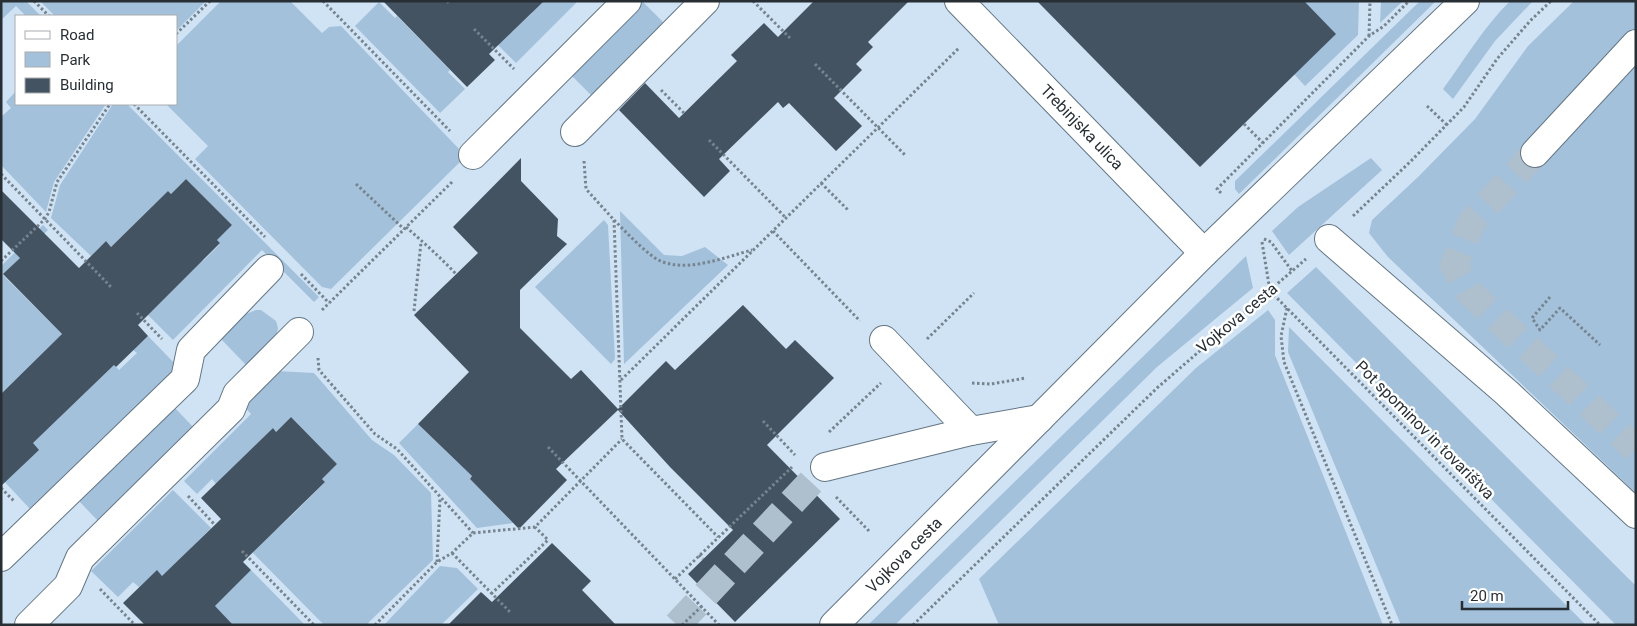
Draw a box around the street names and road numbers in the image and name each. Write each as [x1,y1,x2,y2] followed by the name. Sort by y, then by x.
[1037,80,1127,174] street label: Trebinjska ulica
[1193,279,1281,357] street label: Vojkova cesta
[1352,357,1498,503] street label: Pot spominov in tovarištva
[862,513,946,597] street label: Vojkova cesta

